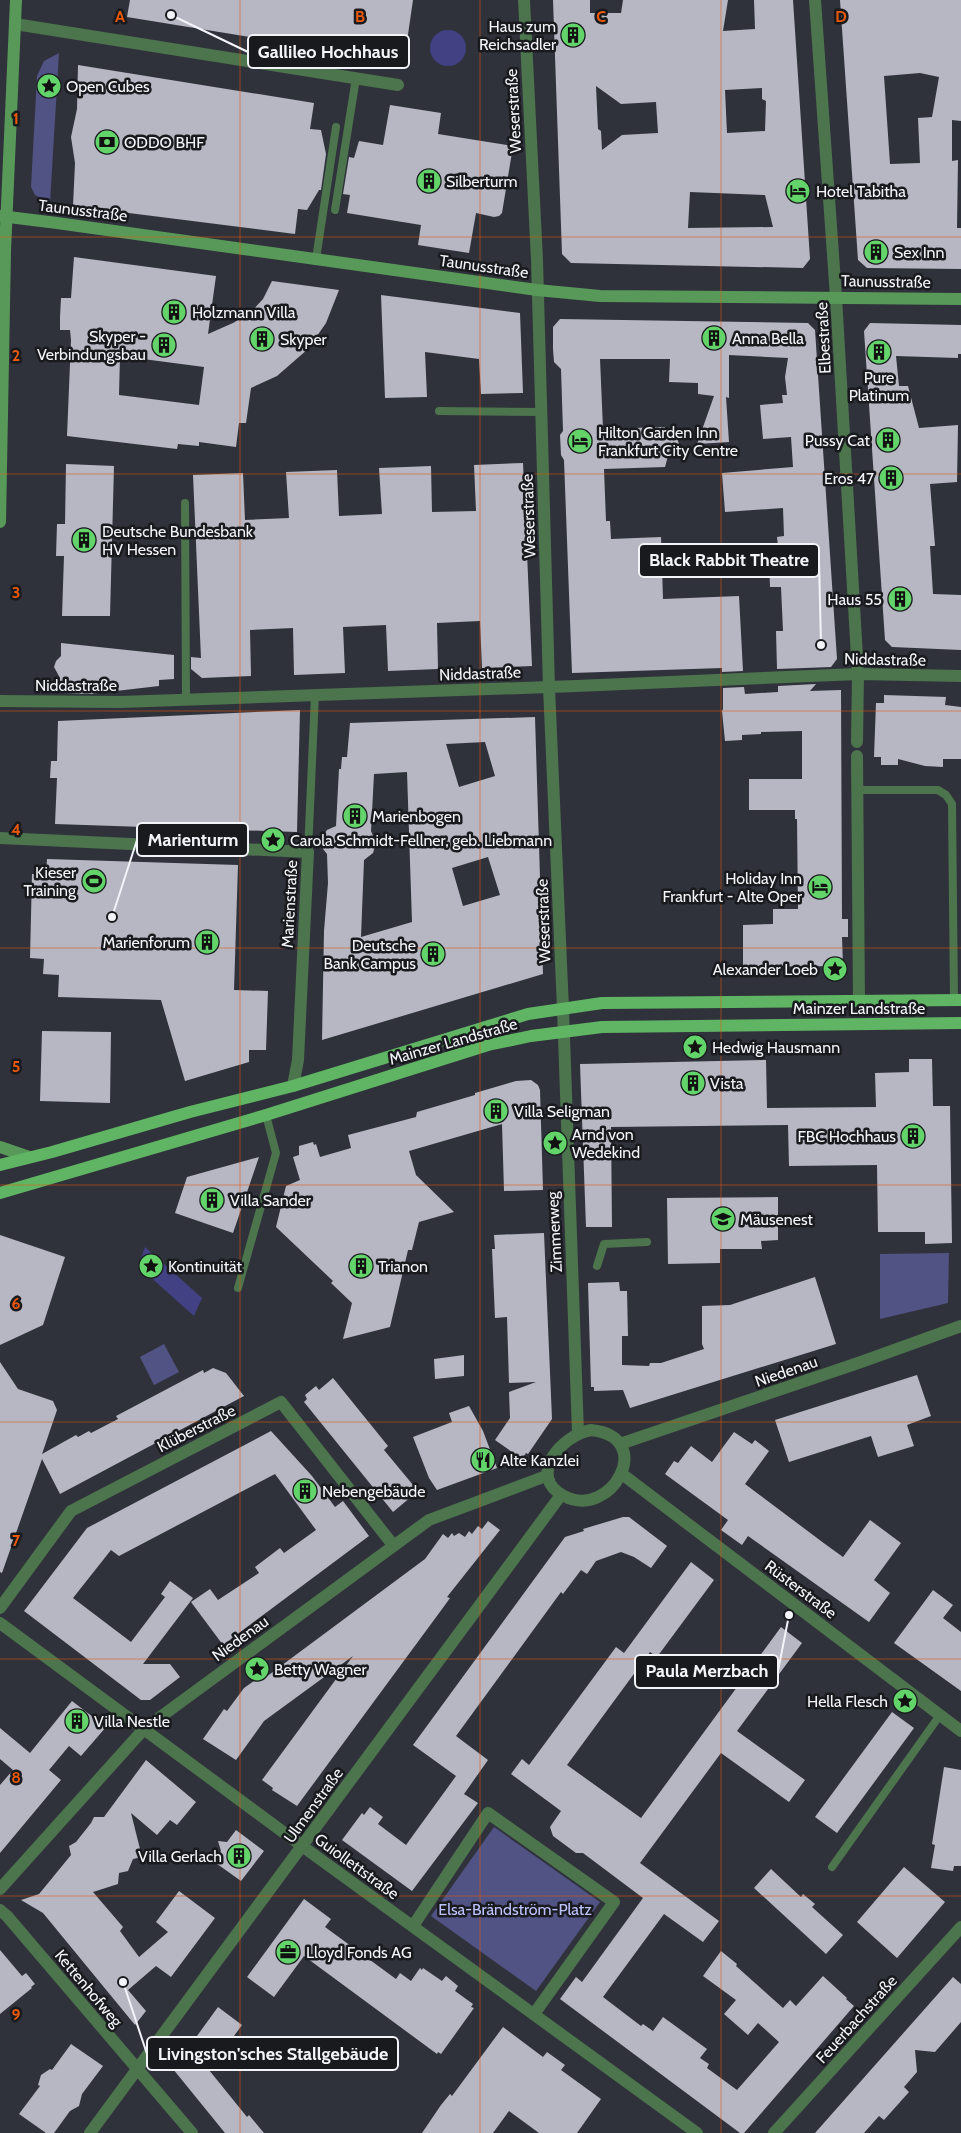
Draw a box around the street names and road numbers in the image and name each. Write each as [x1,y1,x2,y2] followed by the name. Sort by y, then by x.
[502,68,525,154] street label: Weserstraße
[37,196,129,225] street label: Taunusstraße
[438,251,530,282] street label: Taunusstraße
[841,271,931,292] street label: Taunusstraße
[812,302,835,374] street label: Elbestraße
[518,473,539,559] street label: Weserstraße
[844,649,926,670] street label: Niddastraße
[439,663,521,684] street label: Niddastraße
[35,676,117,695] street label: Niddastraße
[278,860,301,949] street label: Marienstraße
[533,878,554,964] street label: Weserstraße
[793,999,925,1018] street label: Mainzer Landstraße
[387,1014,520,1069] street label: Mainzer Landstraße
[543,1190,566,1273] street label: Zimmerweg
[752,1352,820,1391] street label: Niedenau
[154,1401,239,1456] street label: Klüberstraße
[761,1556,840,1623] street label: Rüsterstraße
[208,1612,272,1665] street label: Niedenau
[280,1764,347,1847] street label: Ulmenstraße
[311,1829,403,1903] street label: Guiollettstraße
[51,1946,127,2032] street label: Kettenhofweg
[812,1971,901,2067] street label: Feuerbachstraße

